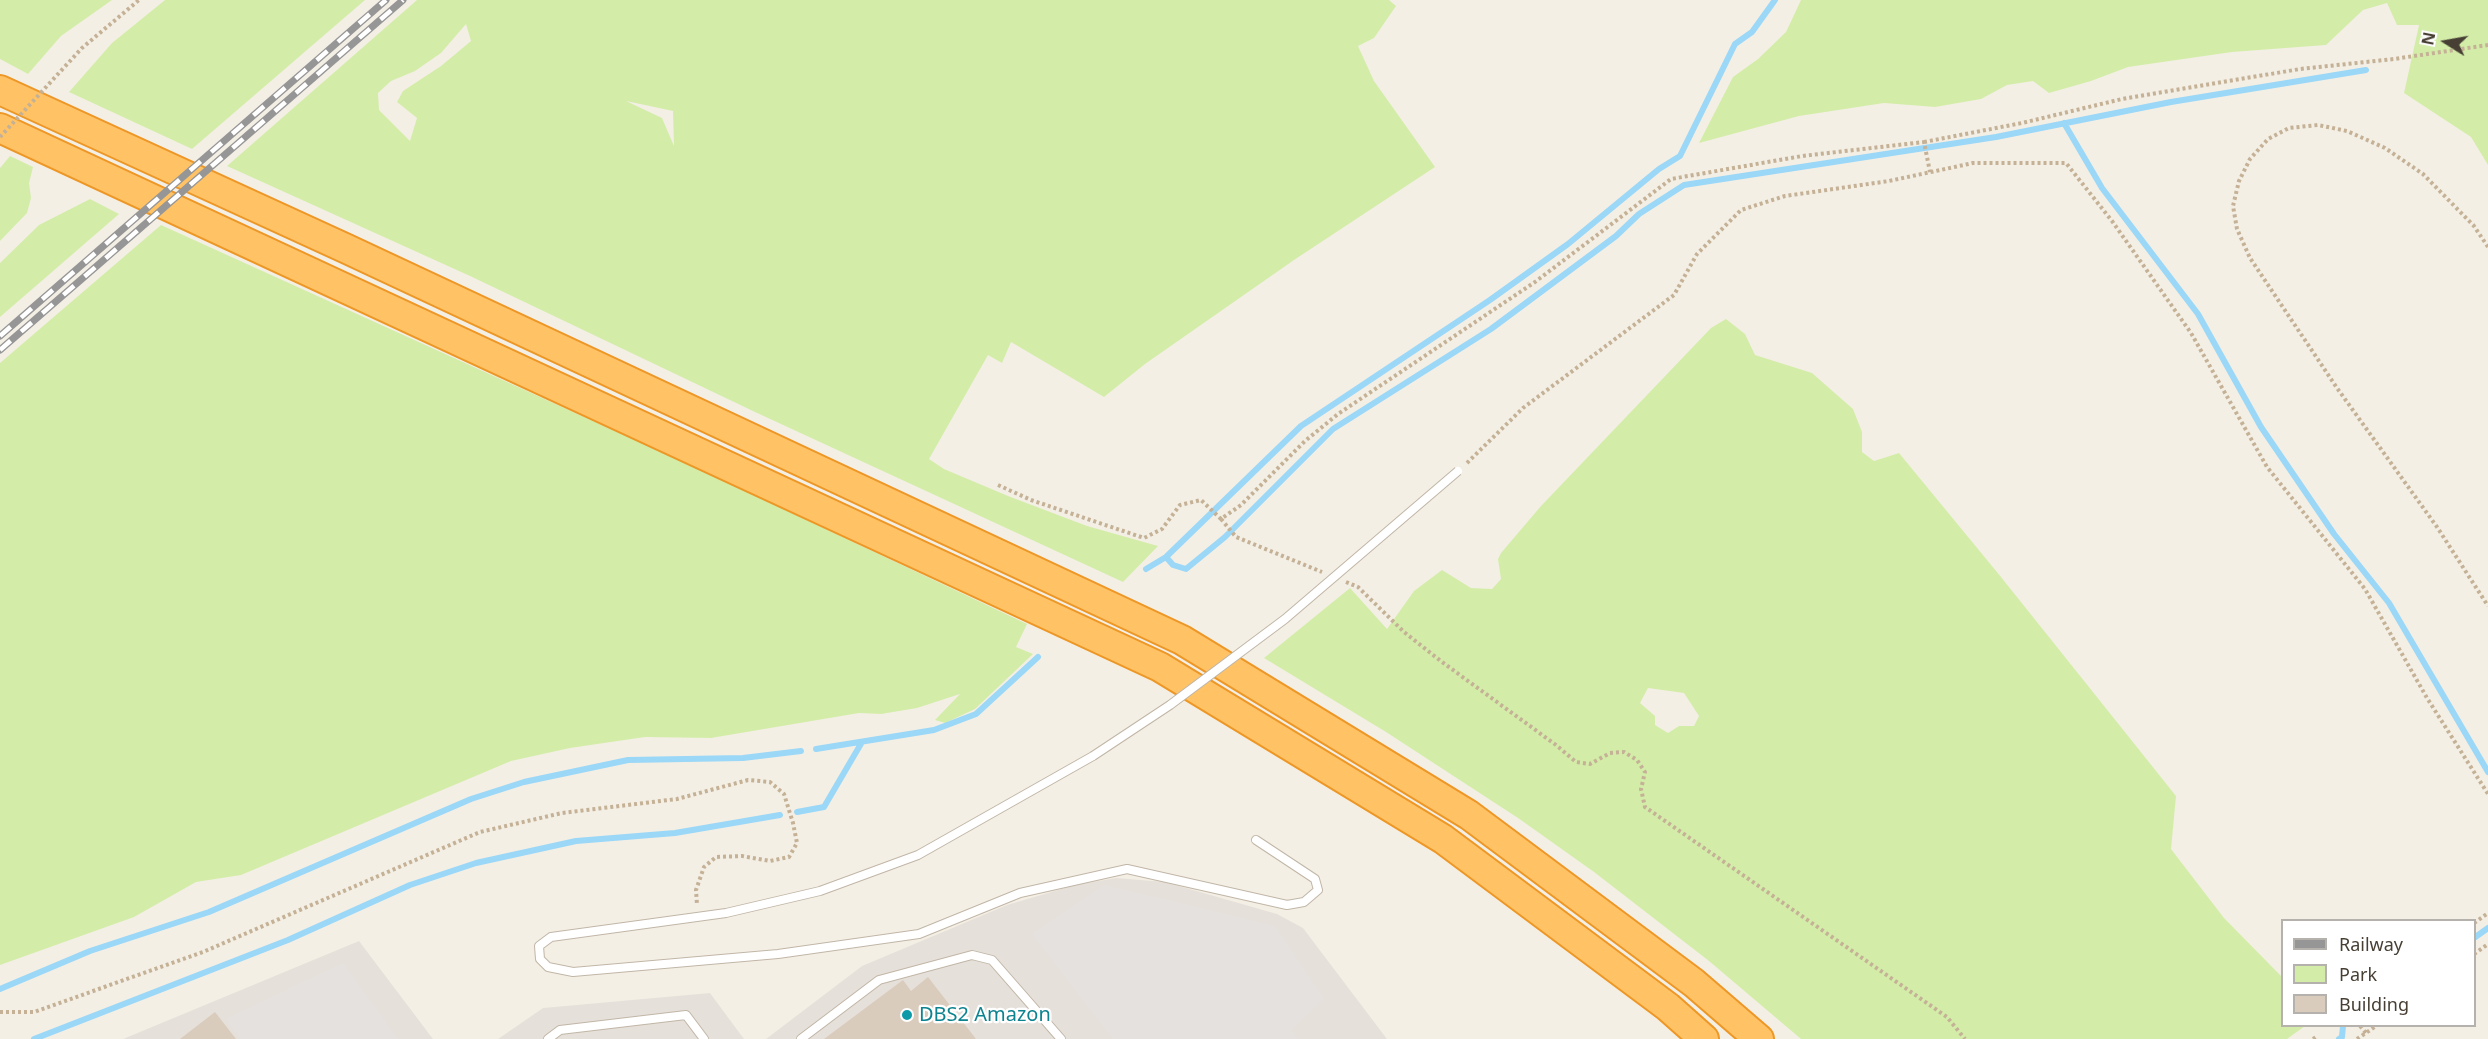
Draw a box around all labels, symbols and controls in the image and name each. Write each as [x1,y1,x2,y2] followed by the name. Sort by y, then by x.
[2416,12,2476,72] north arrow
[2416,30,2440,47] text: N
[2281,919,2476,1027] legend
[2339,932,2403,956] text: Railway
[2339,962,2377,986] text: Park
[2339,992,2409,1016] text: Building
[919,1003,1051,1027] place label: DBS2 Amazon
[900,1008,914,1022] marker: DBS2 Amazon

